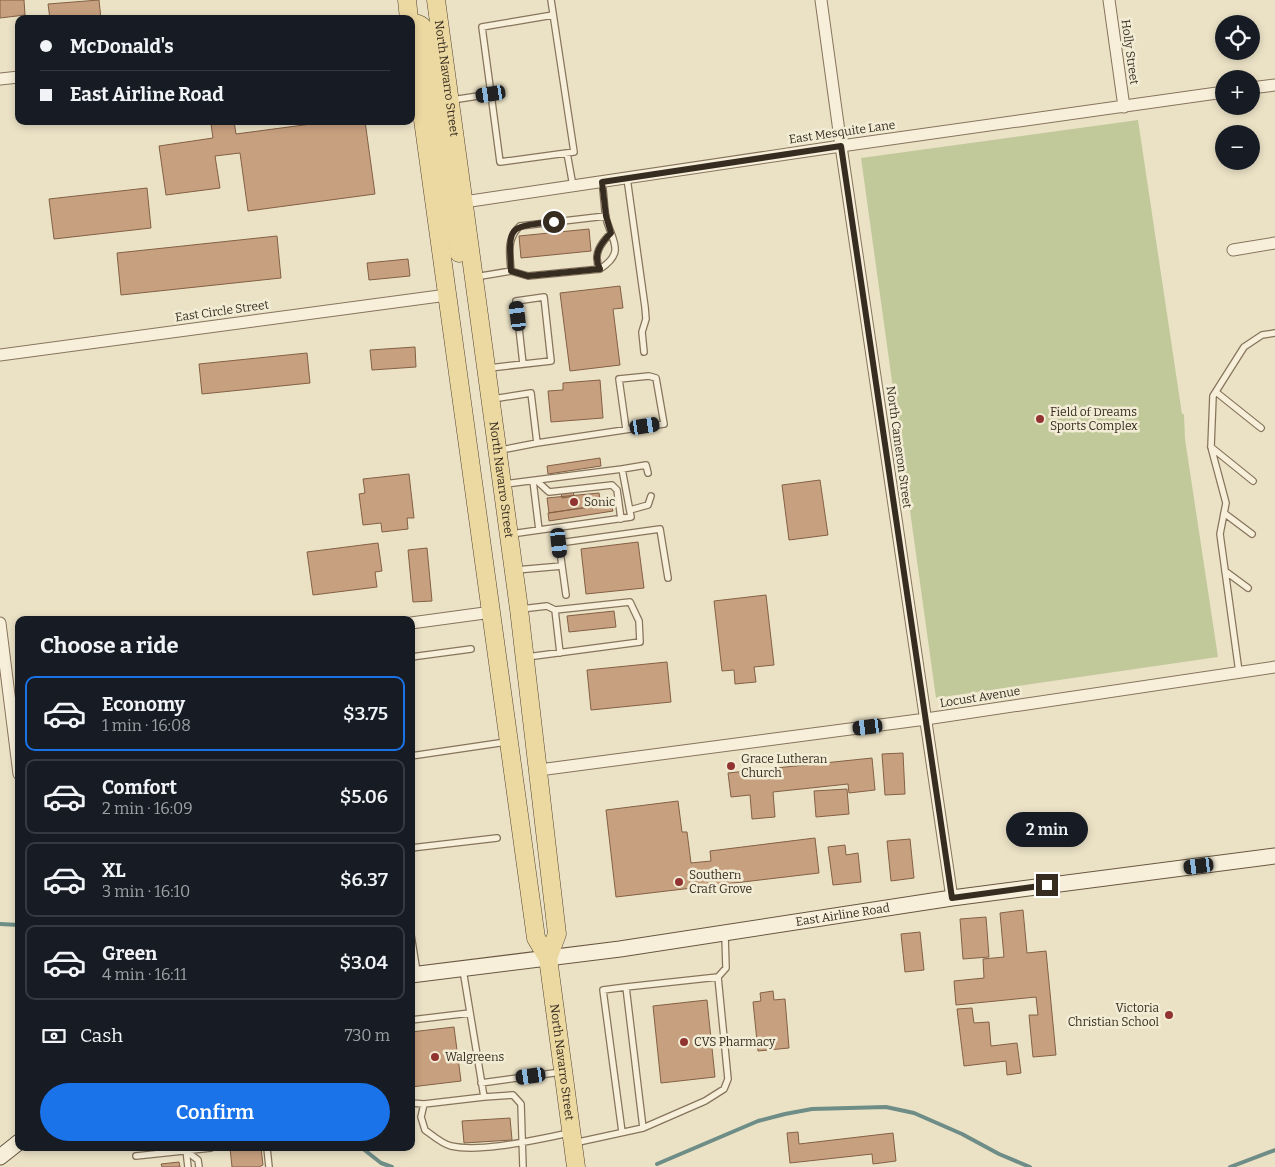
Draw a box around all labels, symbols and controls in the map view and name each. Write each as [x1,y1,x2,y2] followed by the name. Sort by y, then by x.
[1215,15,1260,170] map controls
[1215,15,1260,60] button: locate
[432,19,462,138] street label: North Navarro Street
[1119,19,1142,86] street label: Holly Street
[70,35,174,58] text: McDonald's
[1215,70,1260,115] button: +
[70,83,224,106] text: East Airline Road
[475,84,506,104] car
[788,118,896,146] street label: East Mesquite Lane
[1215,125,1260,170] button: −
[543,211,565,233] route start
[174,297,270,325] street label: East Circle Street
[508,300,527,332] car
[883,385,915,510] street label: North Cameron Street
[1050,405,1138,433] place label: Field of Dreams Sports Complex
[1034,413,1046,425] marker: Field of Dreams Sports Complex
[629,416,660,436] car
[487,420,516,539] street label: North Navarro Street
[584,495,615,509] place label: Sonic
[568,496,580,508] marker: Sonic
[549,527,568,559] car
[40,632,179,659] text: Choose a ride
[939,684,1021,710] street label: Locust Avenue
[42,691,87,736] icon: car
[102,693,185,716] text: Economy
[343,702,388,725] text: $3.75
[102,716,191,735] text: 1 min · 16:08
[852,718,883,736] car
[741,752,828,780] place label: Grace Lutheran Church
[725,760,737,772] marker: Grace Lutheran Church
[42,774,87,819] icon: car
[102,776,177,799] text: Comfort
[340,785,388,808] text: $5.06
[102,799,193,818] text: 2 min · 16:09
[1006,812,1088,848] callout: 2 min
[1026,820,1068,839] text: 2 min
[42,857,87,902] icon: car
[1183,857,1214,875] car
[102,859,126,882] text: XL
[340,868,388,891] text: $6.37
[689,868,752,896] place label: Southern Craft Grove
[1036,874,1058,896] route end
[673,876,685,888] marker: Southern Craft Grove
[102,882,190,901] text: 3 min · 16:10
[795,901,891,929] street label: East Airline Road
[42,940,87,985] icon: car
[102,942,157,965] text: Green
[339,951,388,974] text: $3.04
[102,965,187,984] text: 4 min · 16:11
[1068,1001,1160,1029] place label: Victoria Christian School
[547,1003,577,1122] street label: North Navarro Street
[1163,1009,1175,1021] marker: Victoria Christian School
[40,1022,68,1050] icon: cash
[80,1024,123,1047] text: Cash
[344,1026,390,1045] text: 730 m
[694,1035,776,1049] place label: CVS Pharmacy
[678,1036,690,1048] marker: CVS Pharmacy
[445,1050,505,1064] place label: Walgreens
[429,1051,441,1063] marker: Walgreens
[515,1066,546,1086] car
[40,1083,390,1141] button: Confirm

